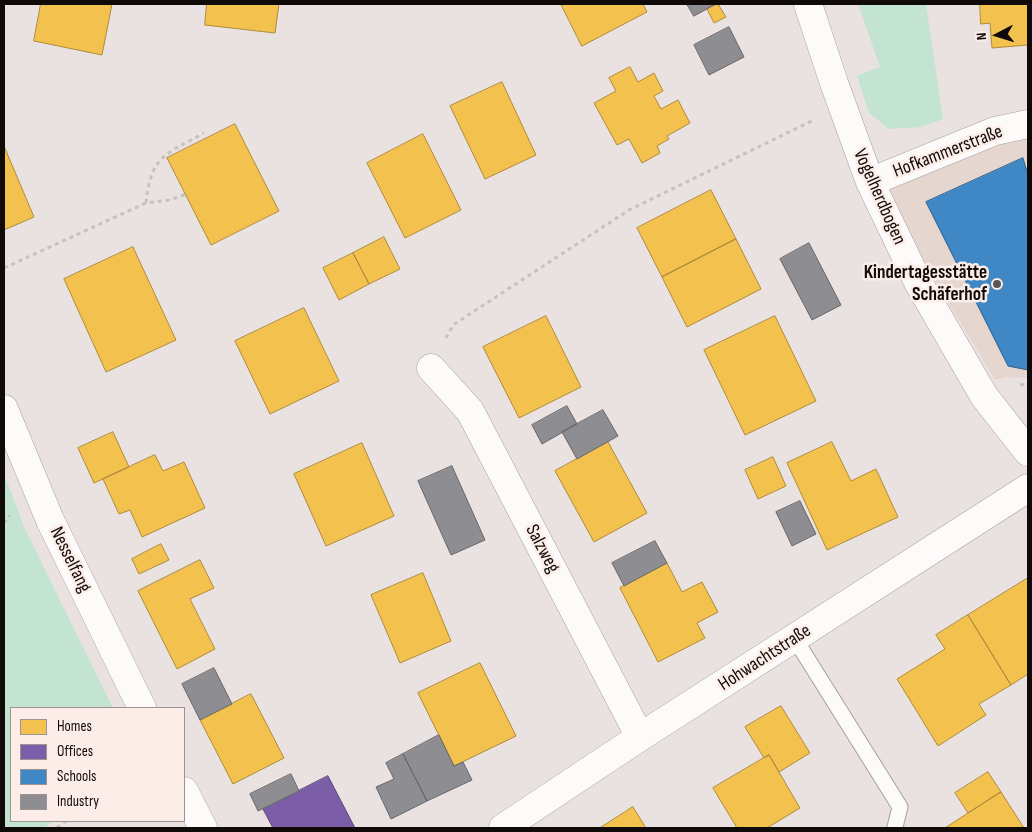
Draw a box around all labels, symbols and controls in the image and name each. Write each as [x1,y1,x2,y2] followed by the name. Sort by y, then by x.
[972,10,1022,60] north arrow
[973,32,990,41] text: N
[890,121,1006,183] street label: Hofkammerstraße
[848,146,910,248] street label: Vogelherdbogen
[864,262,987,306] place label: Kindertagesstätte Schäferhof
[991,278,1003,290] marker: Kindertagesstätte Schäferhof
[520,521,564,577] street label: Salzweg
[44,523,96,597] street label: Nesselfang
[715,620,815,696] street label: Hohwachtstraße
[10,707,185,822] legend
[57,717,92,736] text: Homes
[57,742,93,761] text: Offices
[57,767,96,786] text: Schools
[57,792,99,811] text: Industry

